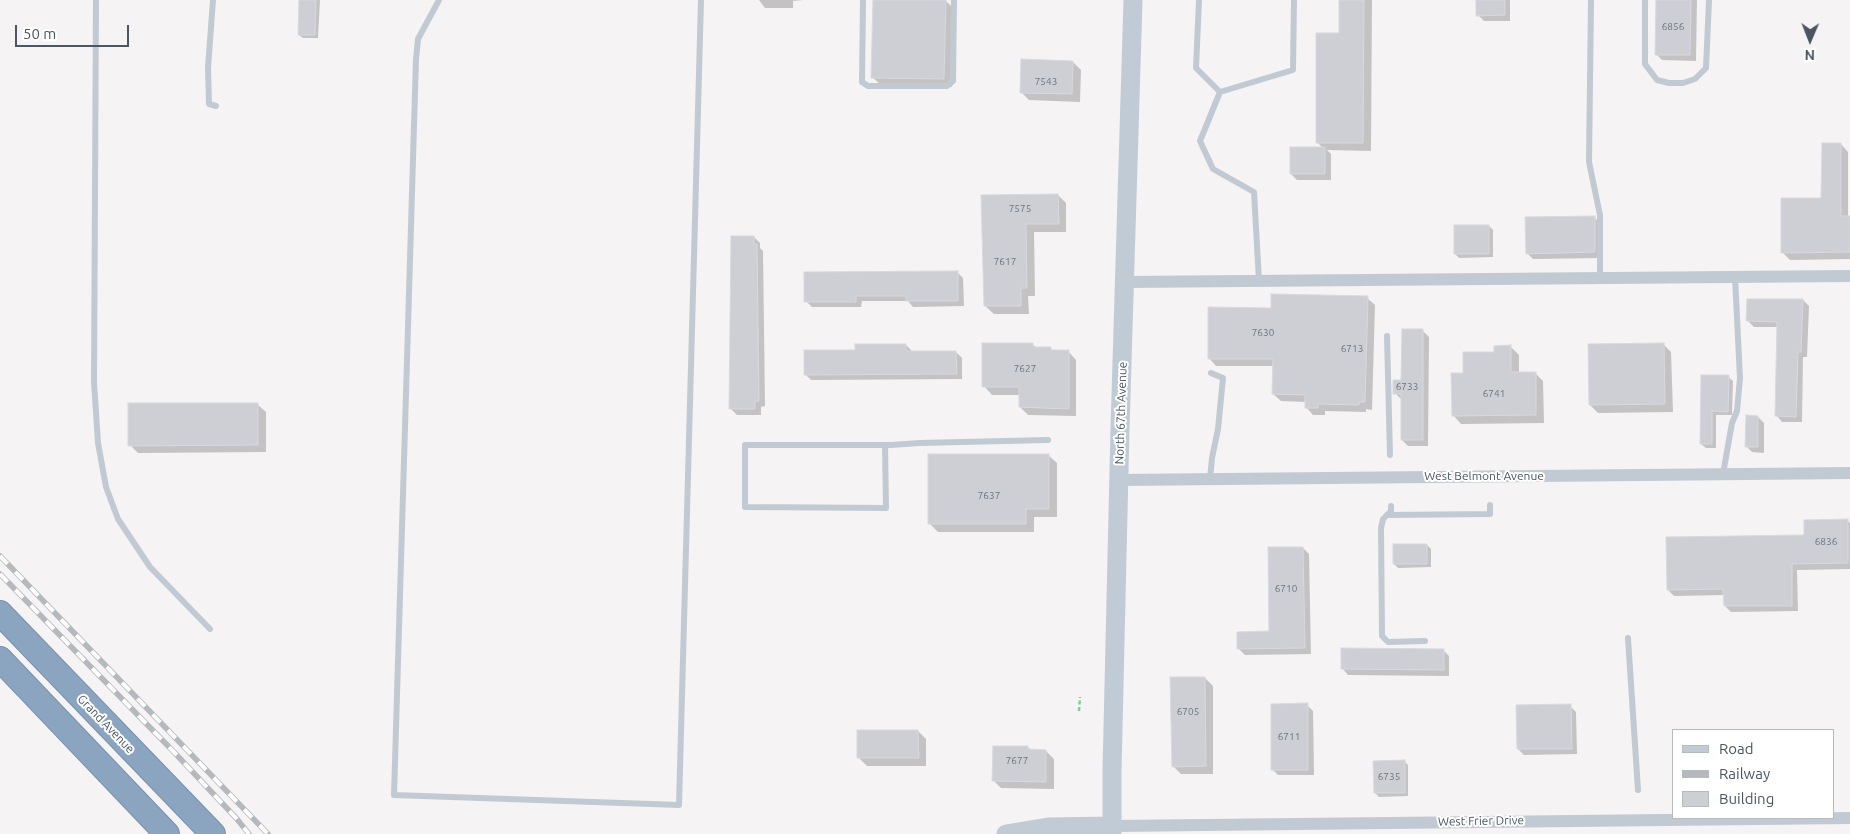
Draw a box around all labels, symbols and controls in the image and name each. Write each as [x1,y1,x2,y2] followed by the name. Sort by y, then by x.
[18,15,131,47] scale bar
[1785,15,1835,65] north arrow
[1662,21,1684,33] house number: 6856
[23,25,56,42] text: 50 m
[1804,47,1815,63] text: N
[1035,76,1057,88] house number: 7543
[1009,203,1031,215] house number: 7575
[994,256,1016,268] house number: 7617
[1252,327,1274,339] house number: 7630
[1341,343,1363,355] house number: 6713
[1112,361,1130,465] street label: North 67th Avenue
[1014,363,1036,375] house number: 7627
[1396,381,1418,393] house number: 6733
[1483,388,1505,400] house number: 6741
[1424,469,1544,483] street label: West Belmont Avenue
[978,490,1000,502] house number: 7637
[1815,536,1837,548] house number: 6836
[1275,583,1297,595] house number: 6710
[75,692,137,756] street label: Grand Avenue
[1177,706,1199,718] house number: 6705
[1672,729,1835,819] legend
[1278,731,1300,743] house number: 6711
[1719,740,1754,757] text: Road
[1006,755,1028,767] house number: 7677
[1719,765,1770,782] text: Railway
[1378,771,1400,783] house number: 6735
[1719,790,1774,807] text: Building
[1438,813,1524,829] street label: West Frier Drive

